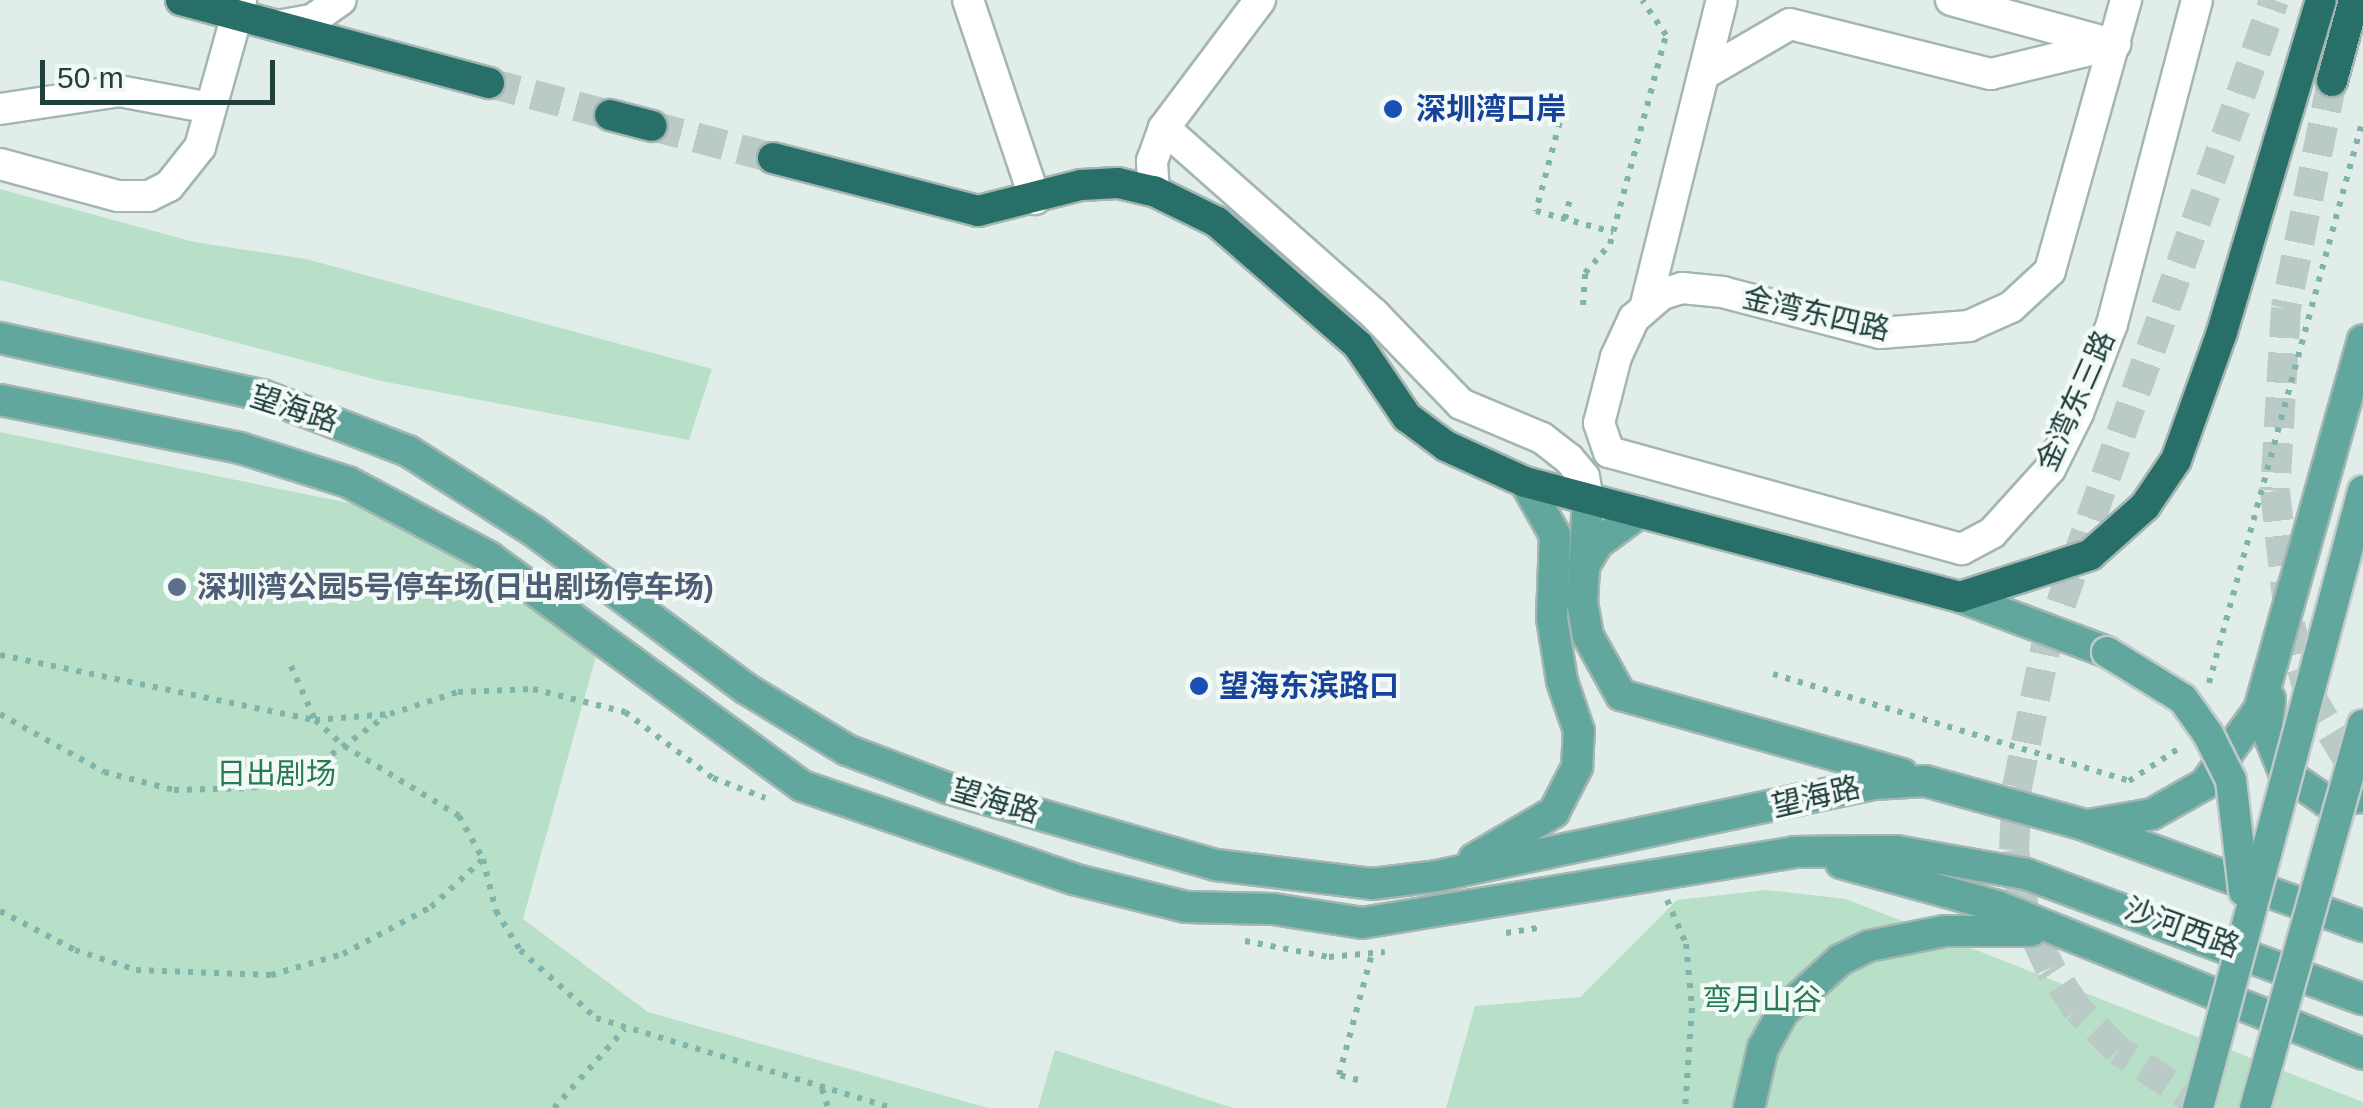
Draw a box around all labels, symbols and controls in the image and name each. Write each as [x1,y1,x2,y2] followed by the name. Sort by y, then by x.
[45,40,280,102] scale bar
[57,61,124,94] text: 50 m
[1416,91,1566,127] place label: 深圳湾口岸
[1380,96,1406,122] marker: 深圳湾口岸
[1739,280,1893,348] street label: 金湾东四路
[2029,325,2123,477] street label: 金湾东三路
[246,378,342,440] street label: 望海路
[197,569,714,605] place label: 深圳湾公园5号停车场(日出剧场停车场)
[166,576,188,598] marker: 深圳湾公园5号停车场(日出剧场停车场)
[1219,668,1399,704] place label: 望海东滨路口
[1188,675,1210,697] marker: 望海东滨路口
[216,756,336,792] park label: 日出剧场
[1768,769,1864,825] street label: 望海路
[947,771,1043,831] street label: 望海路
[2119,891,2245,965] street label: 沙河西路
[1702,982,1822,1018] park label: 弯月山谷

